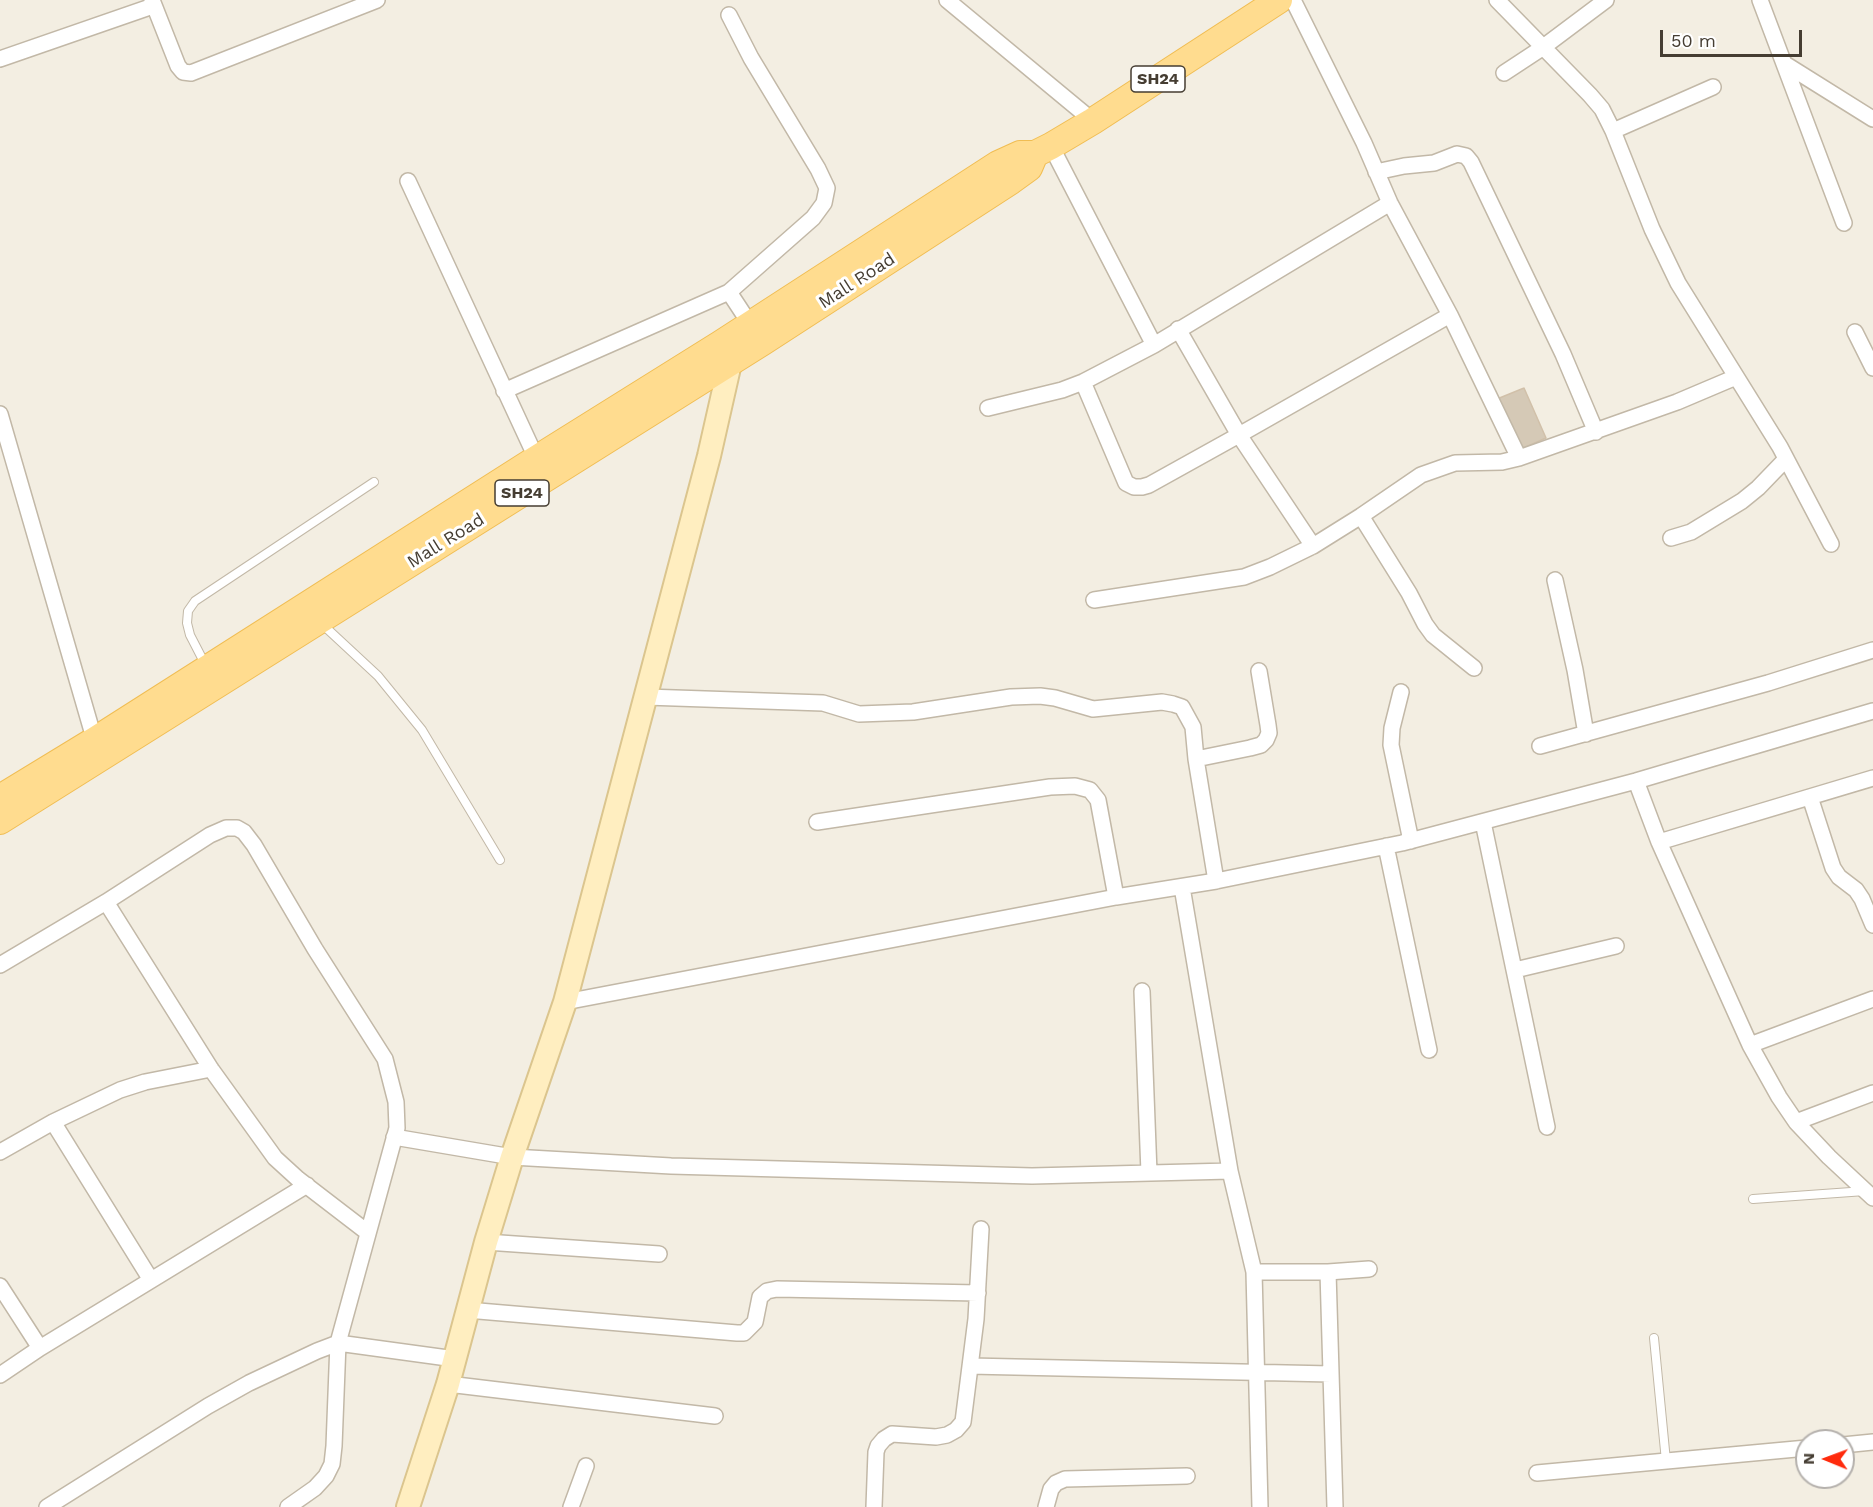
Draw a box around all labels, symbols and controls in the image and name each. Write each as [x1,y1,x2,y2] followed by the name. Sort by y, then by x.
[1663,18,1806,56] scale bar
[1671,30,1716,51] text: 50 m
[1131,66,1185,92] road number: SH24
[815,248,899,314] street label: Mall Road
[495,480,549,506] road number: SH24
[404,509,488,573] street label: Mall Road
[1795,1429,1855,1489] north arrow
[1799,1453,1818,1465] text: N

